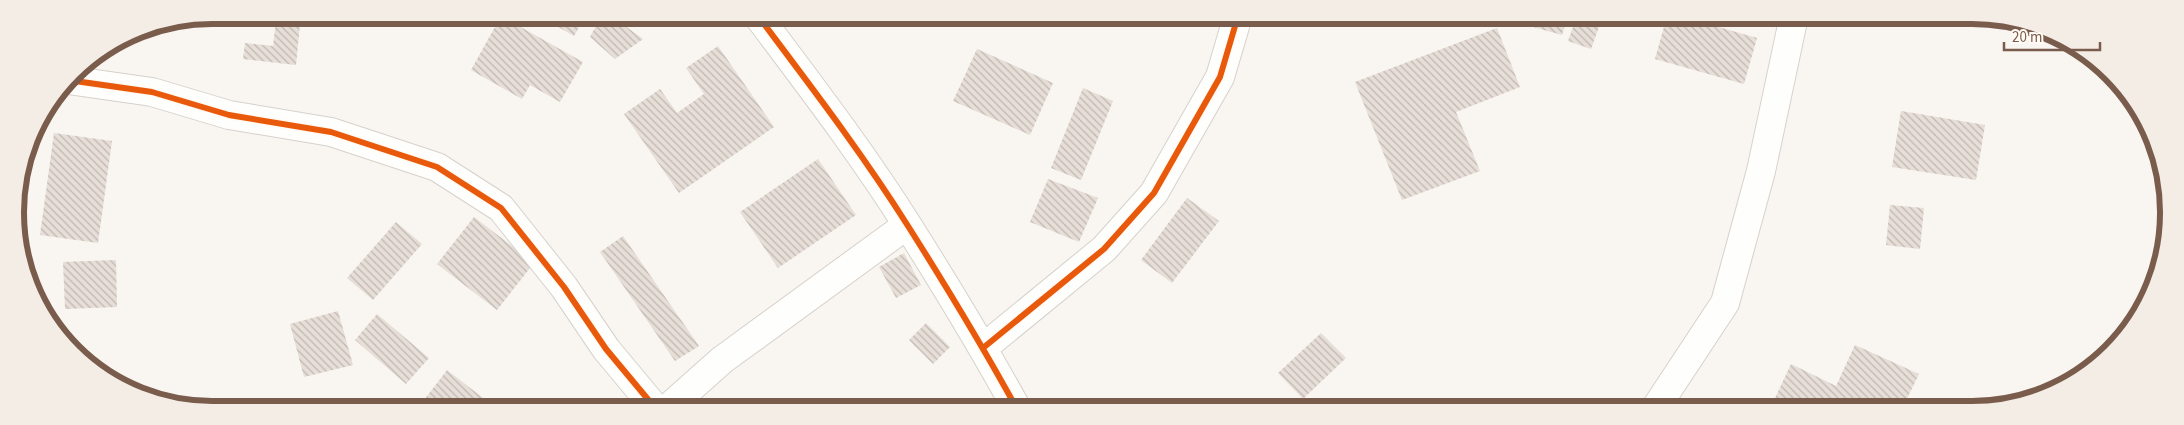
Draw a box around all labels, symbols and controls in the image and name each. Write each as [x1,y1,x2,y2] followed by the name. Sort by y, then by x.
[2004,20,2100,52] scale bar
[2012,27,2042,48] text: 20 m

